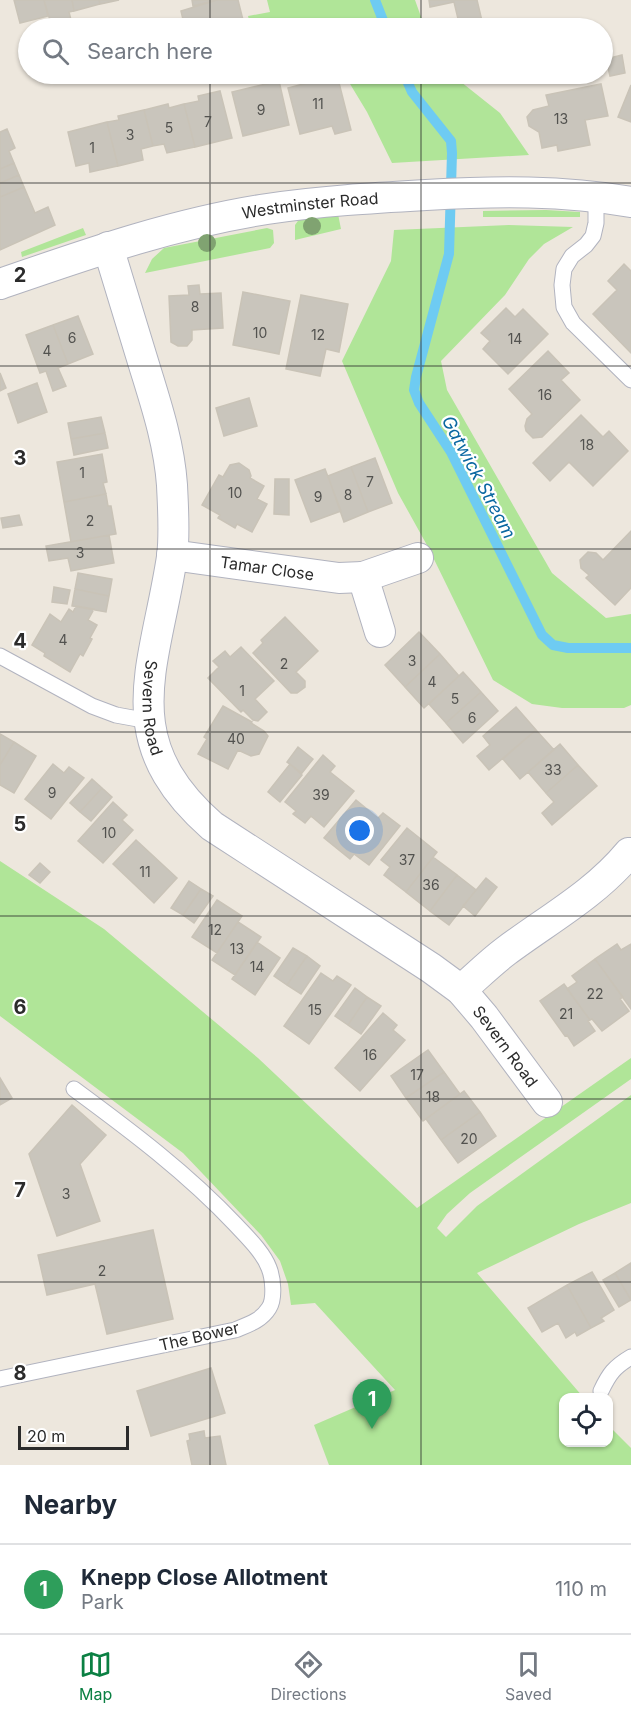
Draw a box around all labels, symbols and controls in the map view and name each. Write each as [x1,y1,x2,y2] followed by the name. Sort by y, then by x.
[18,18,613,84] search box
[39,35,72,68] icon: search
[87,38,213,64] text: Search here
[312,95,324,112] house number: 11
[257,101,265,118] house number: 9
[554,110,568,127] house number: 13
[204,113,212,130] house number: 7
[165,119,173,136] house number: 5
[126,126,134,143] house number: 3
[89,139,95,156] house number: 1
[240,188,379,223] street label: Westminster Road
[14,263,26,287] text: 2
[191,298,199,315] house number: 8
[253,324,267,341] house number: 10
[311,326,325,343] house number: 12
[68,329,76,346] house number: 6
[508,330,522,347] house number: 14
[42,342,52,359] house number: 4
[538,386,552,403] house number: 16
[438,412,520,542] water label: Gatwick Stream
[580,436,594,453] house number: 18
[14,446,26,470] text: 3
[79,464,85,481] house number: 1
[366,473,374,490] house number: 7
[228,484,242,501] house number: 10
[344,486,352,503] house number: 8
[314,488,322,505] house number: 9
[86,512,94,529] house number: 2
[76,544,84,561] house number: 3
[219,552,315,584] street label: Tamar Close
[13,629,27,653] text: 4
[58,631,68,648] house number: 4
[408,652,416,669] house number: 3
[280,655,288,672] house number: 2
[138,659,167,758] street label: Severn Road
[427,673,437,690] house number: 4
[239,682,245,699] house number: 1
[451,690,459,707] house number: 5
[468,709,476,726] house number: 6
[227,730,245,747] house number: 40
[544,761,562,778] house number: 33
[48,784,56,801] house number: 9
[312,786,330,803] house number: 39
[14,812,26,836] text: 5
[345,816,374,845] your location
[102,824,116,841] house number: 10
[399,851,415,868] house number: 37
[139,863,151,880] house number: 11
[422,876,440,893] house number: 36
[208,921,222,938] house number: 12
[230,940,244,957] house number: 13
[250,958,264,975] house number: 14
[586,985,604,1002] house number: 22
[14,995,27,1019] text: 6
[308,1001,322,1018] house number: 15
[469,1001,542,1091] street label: Severn Road
[559,1005,573,1022] house number: 21
[363,1046,377,1063] house number: 16
[410,1066,424,1083] house number: 17
[426,1088,440,1105] house number: 18
[460,1130,478,1147] house number: 20
[14,1178,26,1202] text: 7
[62,1185,70,1202] house number: 3
[98,1262,106,1279] house number: 2
[157,1317,241,1355] street label: The Bower
[13,1361,27,1385] text: 8
[352,1380,392,1429] pin: 1
[559,1393,613,1447] map controls
[559,1393,613,1447] button: locate
[18,1423,129,1450] scale bar
[27,1426,65,1446] text: 20 m
[24,1489,117,1520] text: Nearby
[81,1564,328,1590] text: Knepp Close Allotment
[39,1577,48,1601] text: 1
[555,1577,607,1601] text: 110 m
[81,1590,124,1614] text: Park
[79,1648,112,1704] tab: Map
[271,1648,347,1704] tab: Directions
[505,1648,552,1704] tab: Saved

